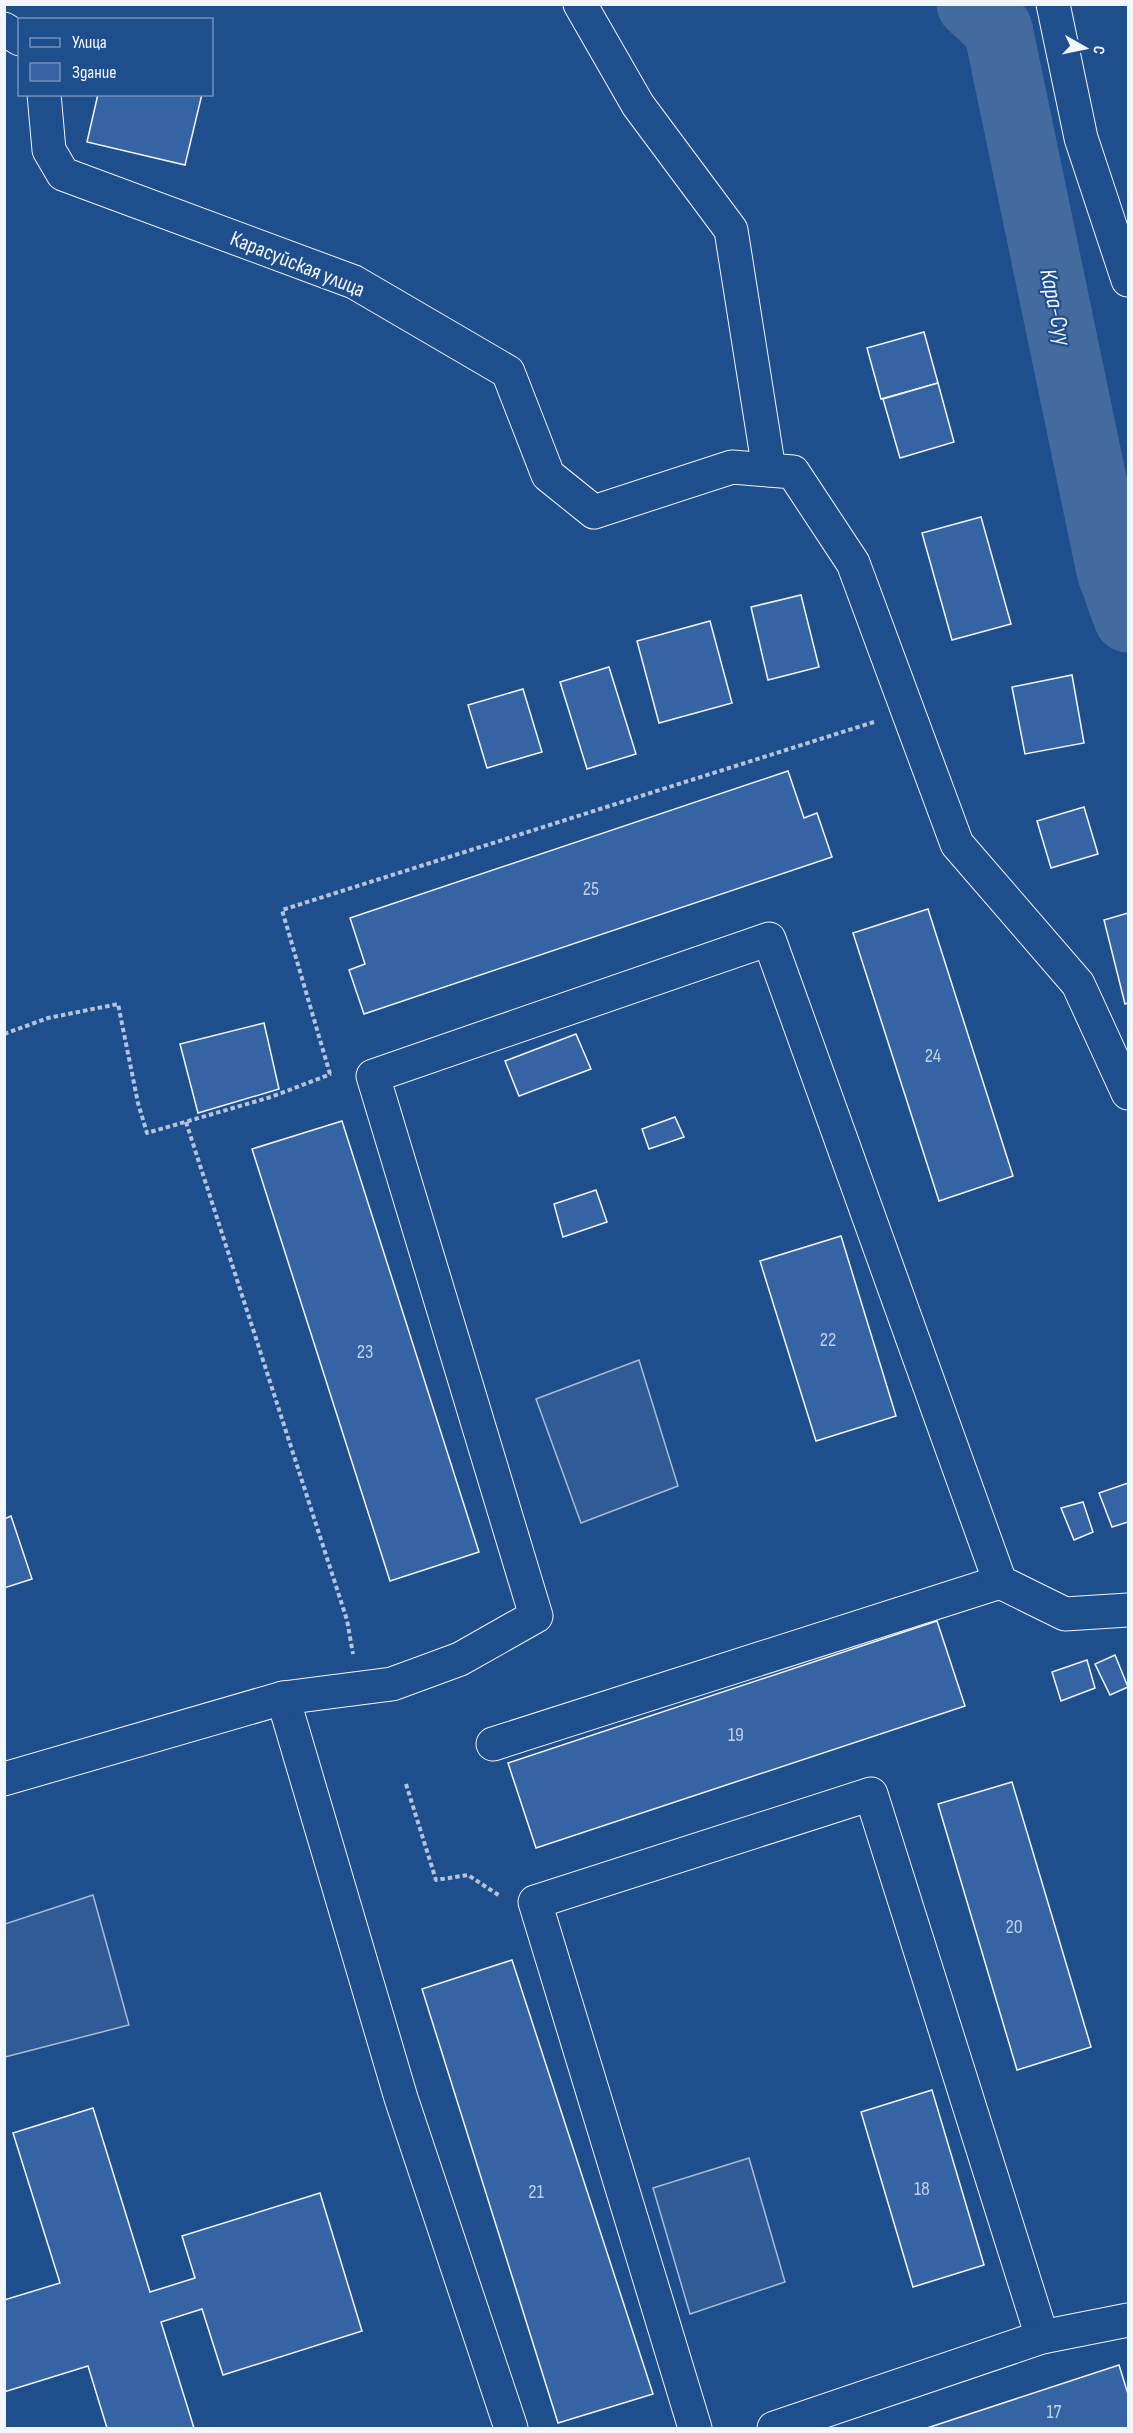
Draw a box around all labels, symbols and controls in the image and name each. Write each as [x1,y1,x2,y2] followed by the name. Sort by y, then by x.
[18,18,213,96] legend
[1055,18,1115,78] north arrow
[72,32,107,53] text: Улица
[1088,45,1108,56] text: С
[72,62,117,83] text: Здание
[226,225,369,304] street label: Карасуйская улица
[1033,266,1078,349] water label: Кара-Суу
[583,877,599,901] house number: 25
[925,1044,941,1068] house number: 24
[820,1328,836,1352] house number: 22
[357,1340,373,1364] house number: 23
[728,1723,744,1747] house number: 19
[1005,1915,1023,1939] house number: 20
[914,2177,930,2201] house number: 18
[528,2180,544,2204] house number: 21
[1047,2400,1061,2424] house number: 17

